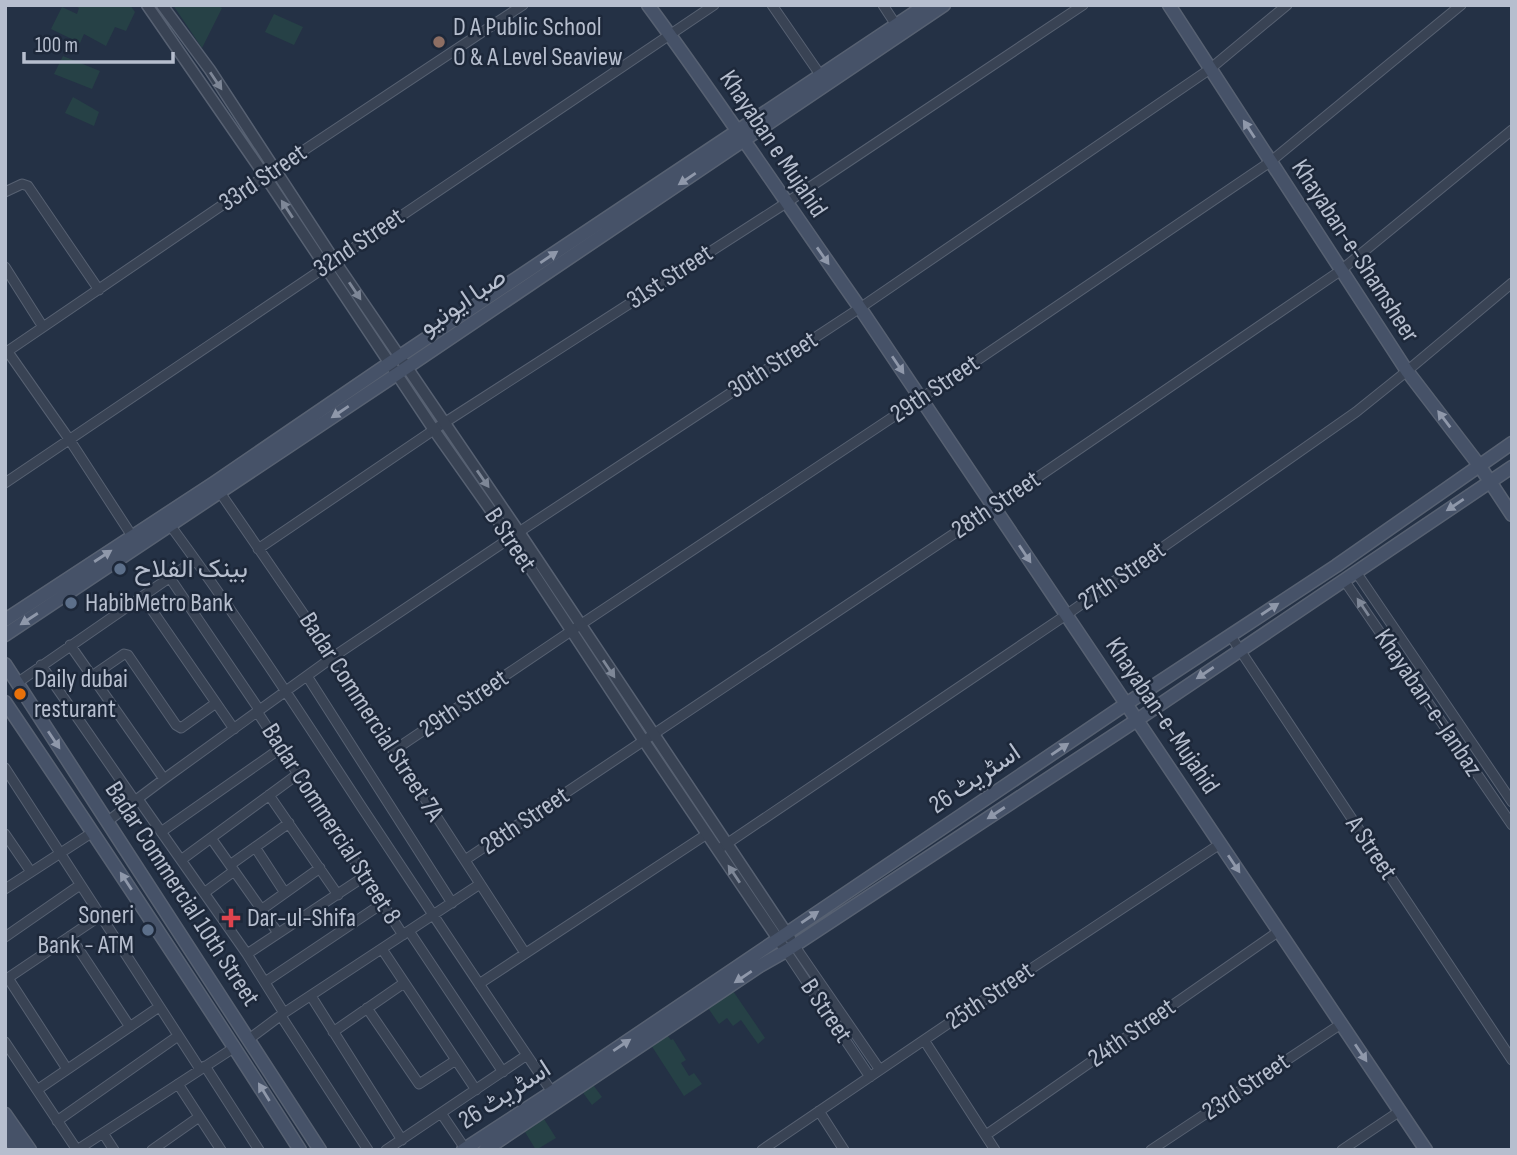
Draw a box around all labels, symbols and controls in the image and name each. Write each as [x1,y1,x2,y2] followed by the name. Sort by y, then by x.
[453,12,623,73] place label: D A Public School O & A Level Seaview
[24,21,173,65] scale bar
[35,33,78,58] text: 100 m
[431,34,447,50] marker: D A Public School O & A Level Seaview
[712,65,834,223] street label: Khayaban e Mujahid
[210,71,223,90] one-way arrow
[1242,120,1256,138] one-way arrow
[213,138,313,218] street label: 33rd Street
[1284,154,1426,349] street label: Khayaban-e-Shamsheer
[678,172,697,185] one-way arrow
[281,200,294,219] one-way arrow
[308,201,410,285] street label: 32nd Street
[621,238,719,316] street label: 31st Street
[816,246,829,265] one-way arrow
[540,250,558,264] one-way arrow
[413,262,513,342] street label: صبا ایونیو
[348,282,362,300] one-way arrow
[722,325,824,405] street label: 30th Street
[885,348,985,430] street label: 29th Street
[891,355,904,375] one-way arrow
[331,405,350,418] one-way arrow
[1436,411,1451,429] one-way arrow
[946,464,1046,546] street label: 28th Street
[476,470,489,489] one-way arrow
[1446,499,1465,512] one-way arrow
[477,502,543,578] street label: B Street
[1072,535,1172,617] street label: 27th Street
[1018,544,1031,563] one-way arrow
[94,549,112,563] one-way arrow
[134,554,248,586] place label: بینک الفلاح
[112,561,128,577] marker: بینک الفلاح
[85,588,233,619] place label: HabibMetro Bank
[63,595,79,611] marker: HabibMetro Bank
[1356,598,1370,616] one-way arrow
[1260,603,1279,616] one-way arrow
[292,607,450,828] street label: Badar Commercial Street 7A
[19,613,38,626] one-way arrow
[1367,623,1489,783] street label: Khayaban-e-Janbaz
[1098,632,1226,800] street label: Khayaban-e-Mujahid
[602,659,615,678] one-way arrow
[414,663,514,745] street label: 29th Street
[34,664,128,725] place label: Daily dubai resturant
[1196,666,1215,679] one-way arrow
[12,686,28,702] marker: Daily dubai resturant
[255,718,407,930] street label: Badar Commercial Street 8
[48,730,61,750] one-way arrow
[923,737,1027,821] street label: اسٹریٹ 26
[1051,742,1069,756] one-way arrow
[98,776,266,1012] street label: Badar Commercial 10th Street
[475,780,575,862] street label: 28th Street
[987,806,1005,820] one-way arrow
[1338,809,1403,886] street label: A Street
[1227,855,1241,873] one-way arrow
[727,865,741,883] one-way arrow
[119,871,132,891] one-way arrow
[37,900,134,961] place label: Soneri Bank - ATM
[247,903,356,934] place label: Dar-ul-Shifa
[221,908,241,928] marker: Dar-ul-Shifa
[800,911,820,924] one-way arrow
[140,922,156,938] marker: Soneri Bank - ATM
[940,955,1040,1037] street label: 25th Street
[734,970,752,984] one-way arrow
[793,973,859,1049] street label: B Street
[1082,992,1182,1074] street label: 24th Street
[612,1038,631,1051] one-way arrow
[1354,1044,1368,1062] one-way arrow
[1196,1047,1296,1127] street label: 23rd Street
[453,1054,557,1136] street label: اسٹریٹ 26
[257,1082,270,1102] one-way arrow

